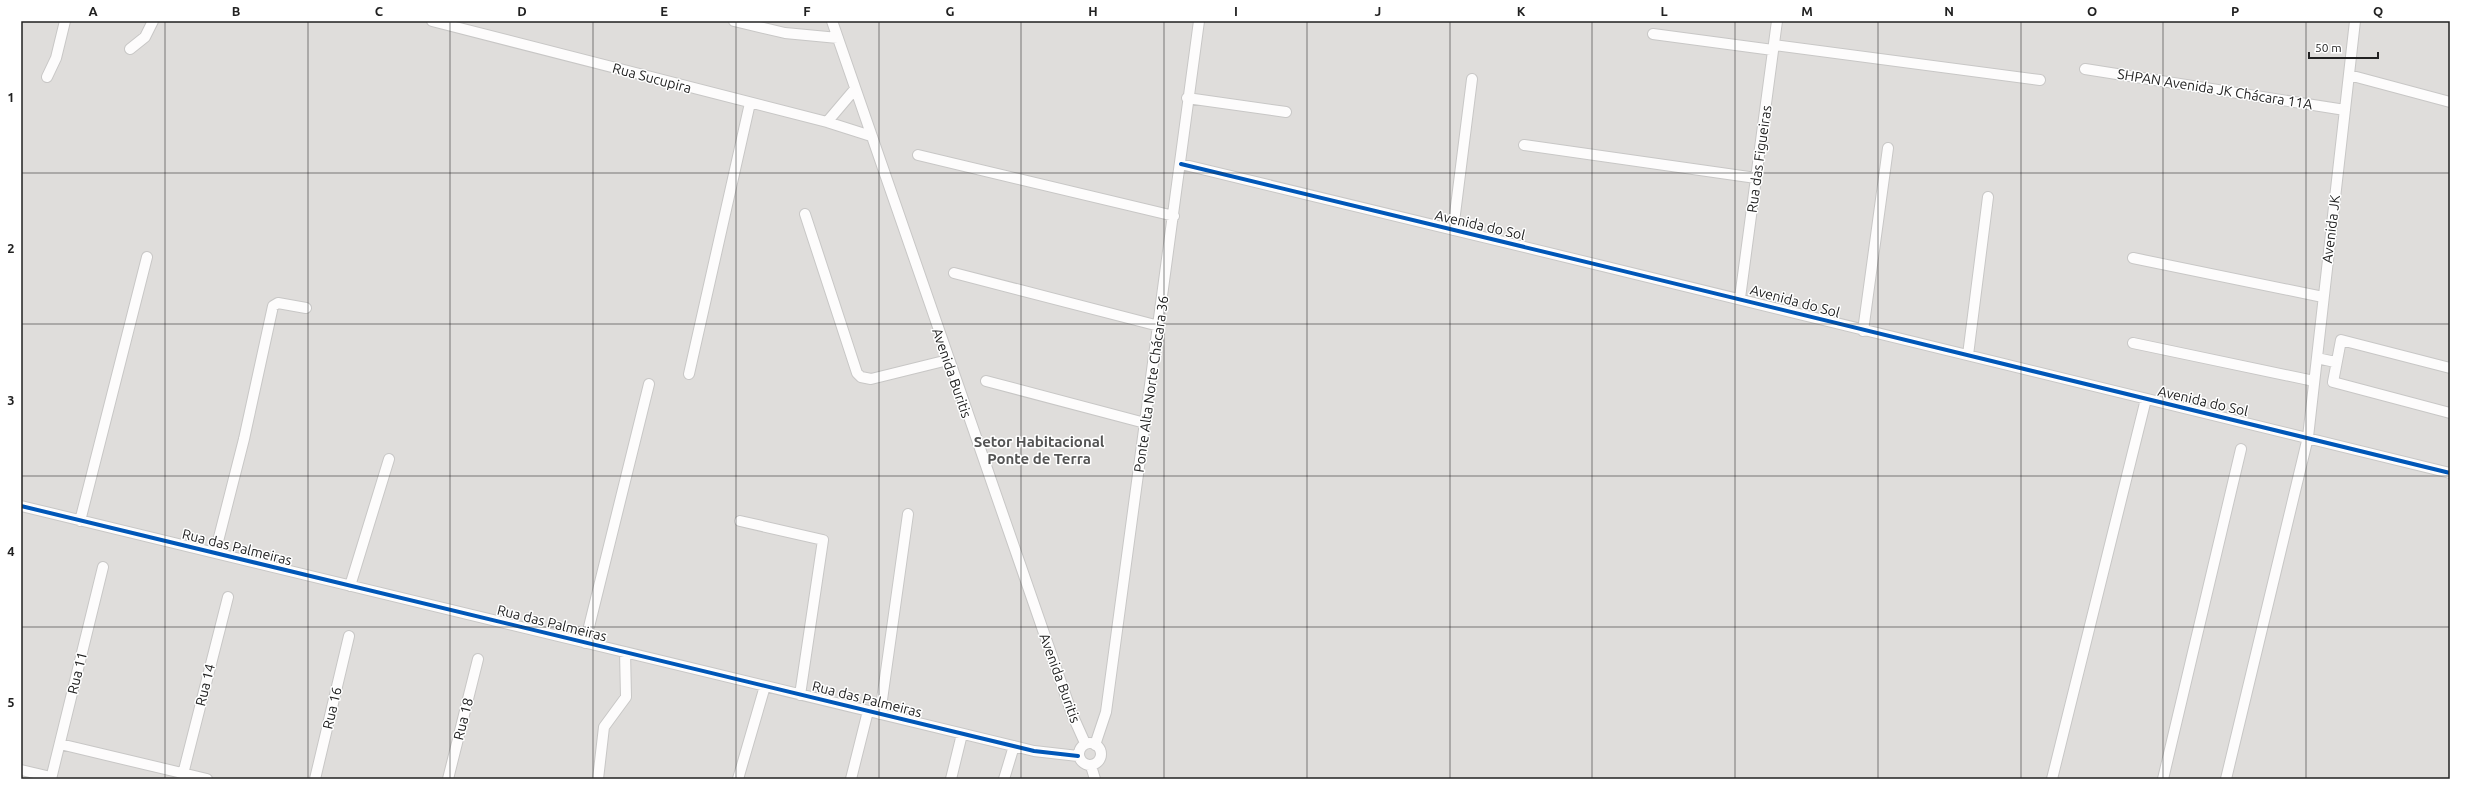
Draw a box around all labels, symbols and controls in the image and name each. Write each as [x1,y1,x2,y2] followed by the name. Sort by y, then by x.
[88,4,98,18] text: A
[232,4,241,18] text: B
[375,4,384,18] text: C
[517,4,527,18] text: D
[660,4,668,18] text: E
[803,4,811,18] text: F
[946,4,955,18] text: G
[1088,4,1098,18] text: H
[1234,4,1238,18] text: I
[1375,4,1381,18] text: J
[1517,4,1526,18] text: K
[1660,4,1668,18] text: L
[1801,4,1813,18] text: M
[1944,4,1954,18] text: N
[2087,4,2097,18] text: O
[2231,4,2239,18] text: P
[2373,4,2383,18] text: Q
[2309,34,2378,60] scale bar
[2315,41,2342,54] text: 50 m
[611,60,693,96] street label: Rua Sucupira
[2116,66,2314,112] street label: SHPAN Avenida JK Chácara 11A
[7,90,15,104] text: 1
[1744,104,1774,214] street label: Rua das Figueiras
[2319,193,2343,264] street label: Avenida JK
[1433,207,1527,243] street label: Avenida do Sol
[7,241,15,255] text: 2
[1748,281,1842,321] street label: Avenida do Sol
[1131,295,1171,473] street label: Ponte Alta Norte Chácara 36
[929,326,975,420] street label: Avenida Buritis
[2156,383,2250,419] street label: Avenida do Sol
[7,393,15,407] text: 3
[974,433,1105,467] district label: Setor Habitacional Ponte de Terra
[180,526,294,568] street label: Rua das Palmeiras
[7,544,15,558] text: 4
[495,602,609,644] street label: Rua das Palmeiras
[1036,631,1084,725] street label: Avenida Buritis
[64,650,90,696] street label: Rua 11
[192,662,218,708] street label: Rua 14
[810,678,924,720] street label: Rua das Palmeiras
[319,685,345,731] street label: Rua 16
[7,695,15,709] text: 5
[450,696,476,742] street label: Rua 18

